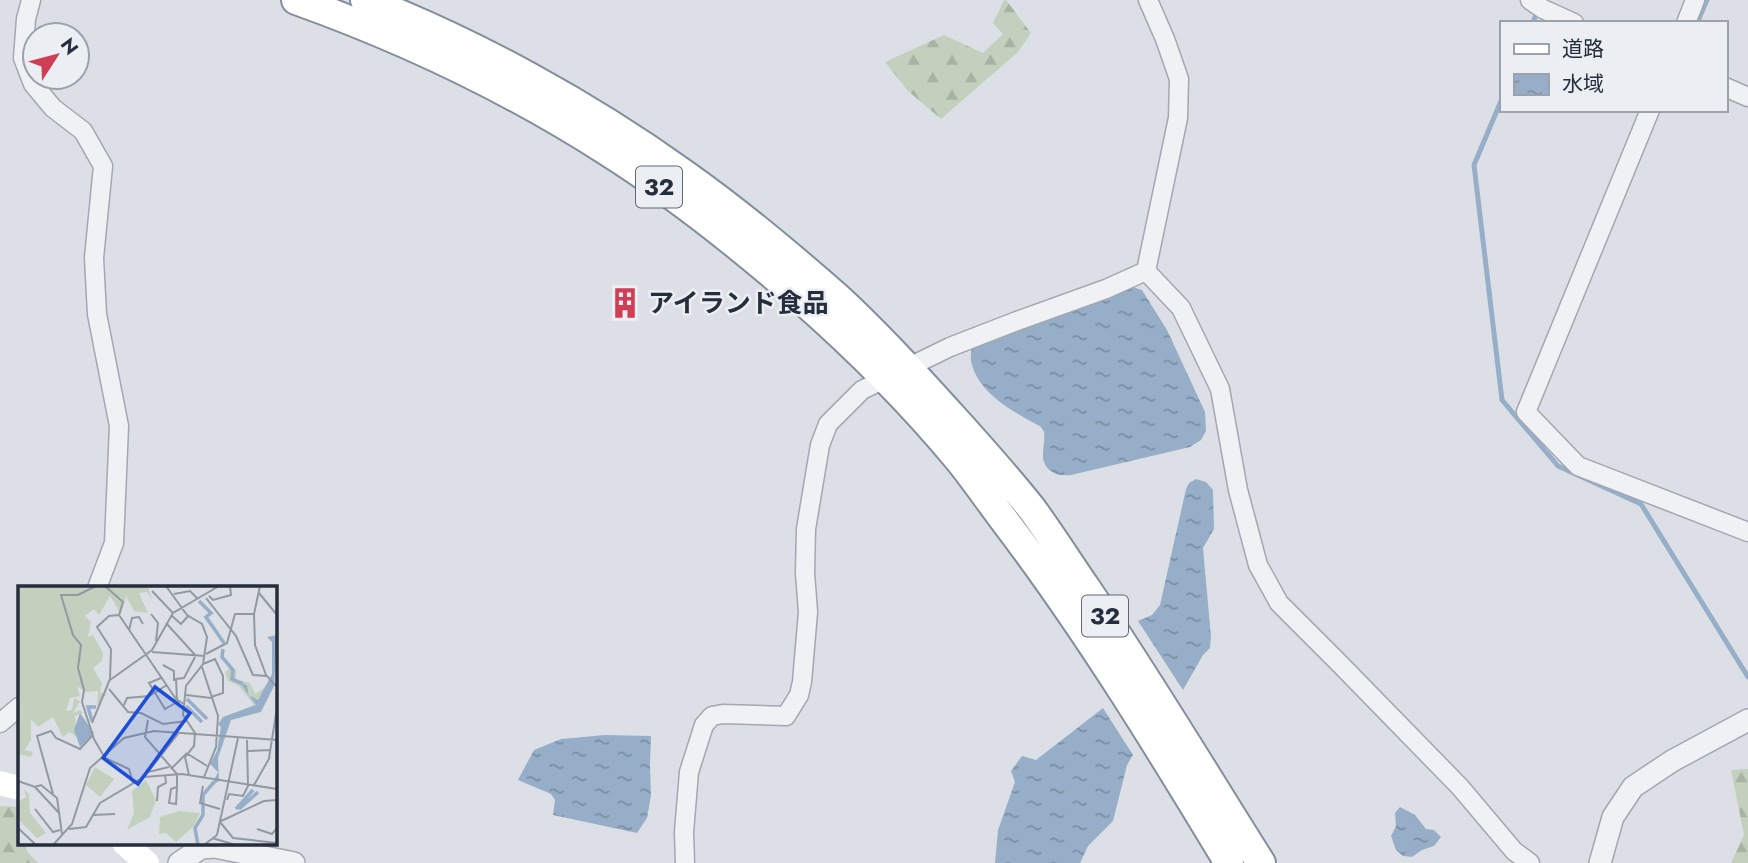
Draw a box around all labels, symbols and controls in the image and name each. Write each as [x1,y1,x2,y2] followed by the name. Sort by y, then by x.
[21,21,91,91] north arrow
[1500,21,1727,112] legend
[54,32,85,60] text: N
[1562,34,1604,64] text: 道路
[1562,69,1604,99] text: 水域
[636,167,682,208] road number: 32
[648,284,829,322] place label: アイランド食品
[608,286,642,320] building icon: アイランド食品
[18,586,276,846] inset map
[1082,596,1128,636] road number: 32

